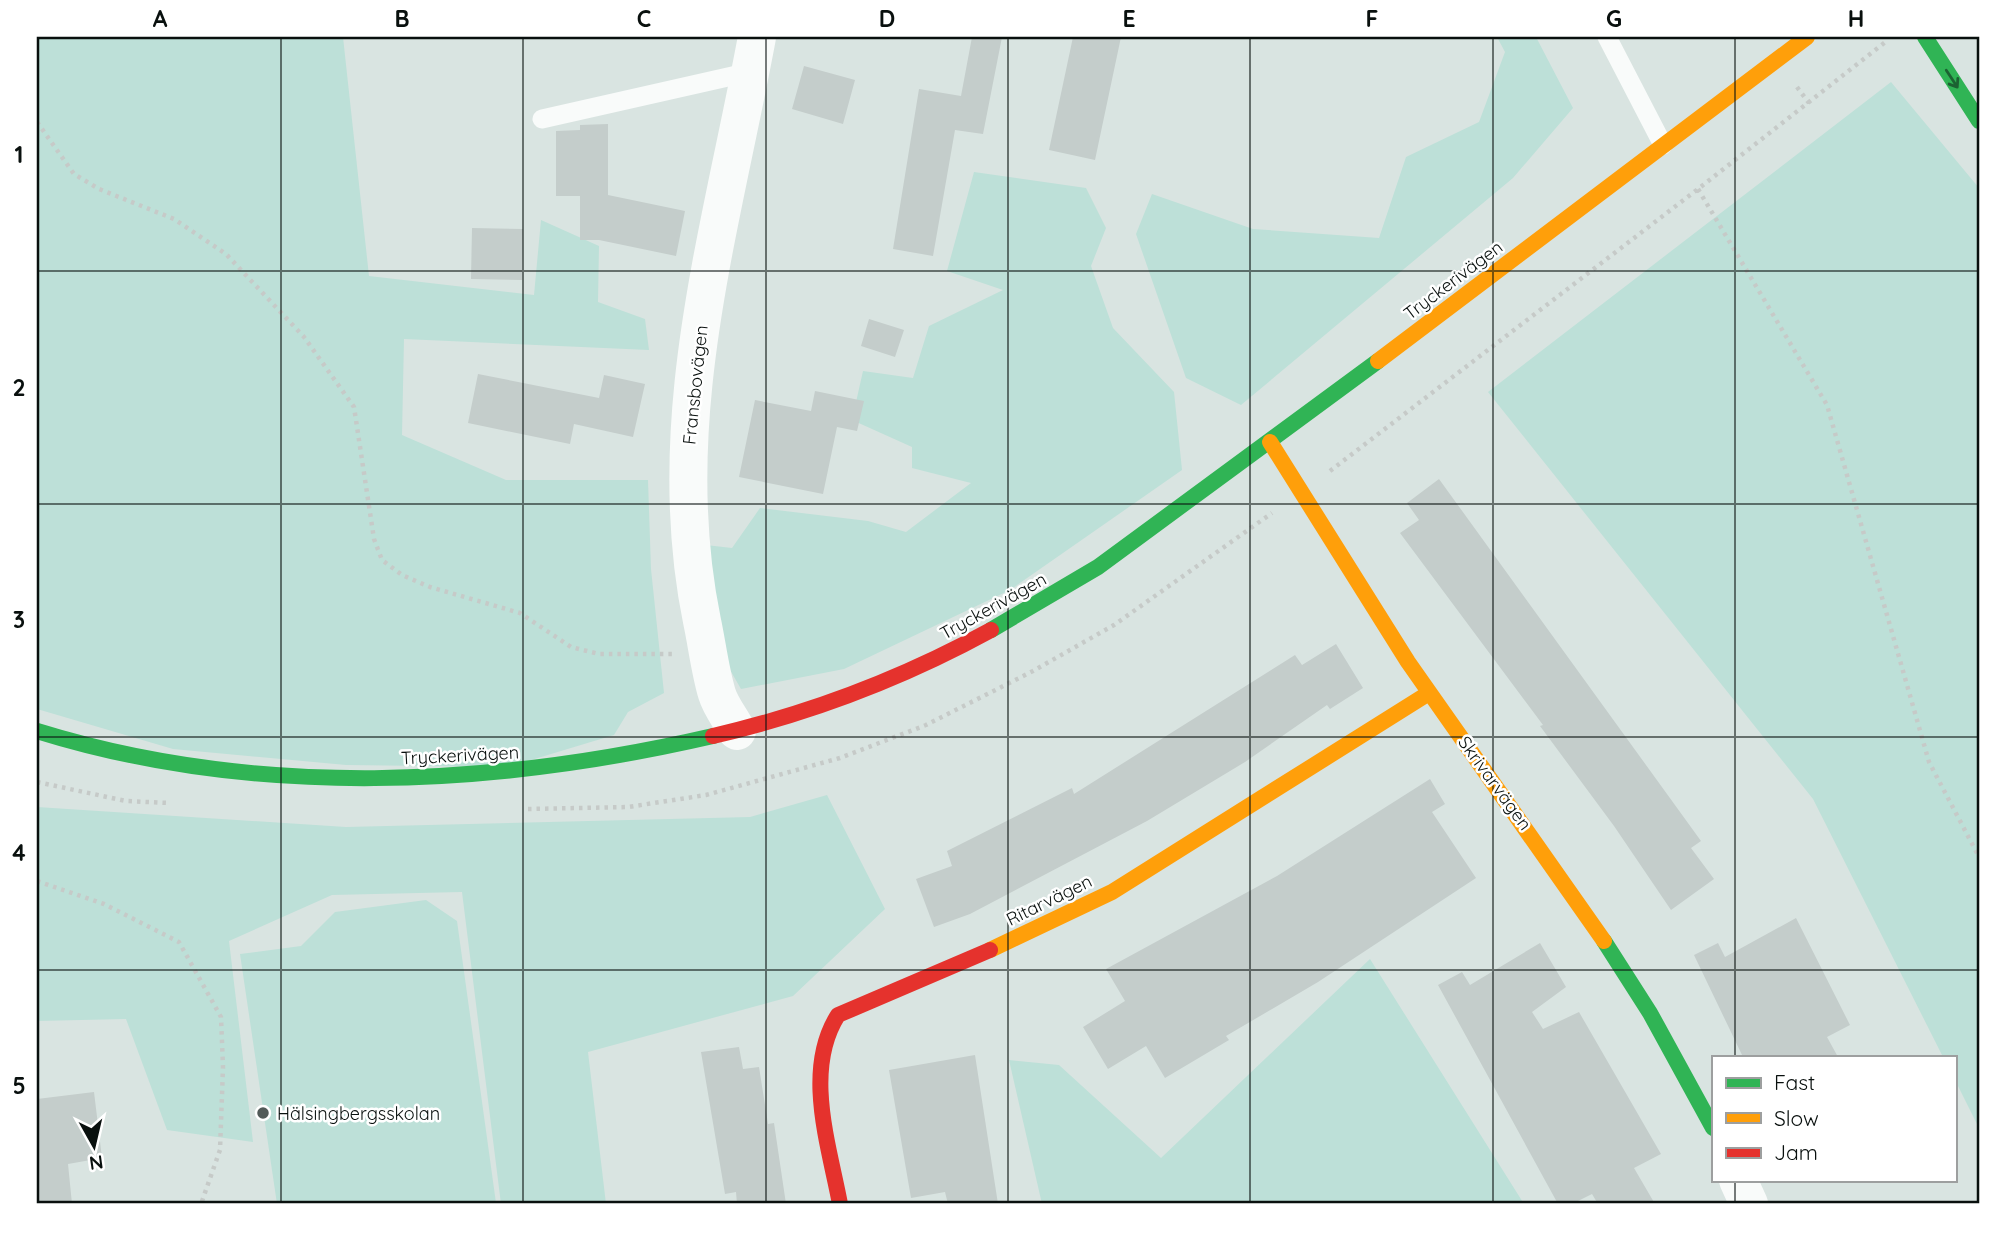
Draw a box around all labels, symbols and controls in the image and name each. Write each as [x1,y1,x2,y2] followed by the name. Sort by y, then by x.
[153,4,168,33] text: A
[394,4,410,33] text: B
[637,4,651,33] text: C
[879,4,895,33] text: D
[1122,4,1136,33] text: E
[1366,4,1378,33] text: F
[1606,4,1622,33] text: G
[1848,4,1864,33] text: H
[1945,69,1960,88] one-way arrow
[15,140,23,169] text: 1
[1399,235,1507,325] street label: Tryckerivägen
[677,324,713,446] street label: Fransbovägen
[12,373,26,402] text: 2
[936,567,1050,645] street label: Tryckerivägen
[13,605,25,634] text: 3
[1453,732,1537,834] street label: Skrivarvägen
[400,740,520,770] street label: Tryckerivägen
[12,838,26,867] text: 4
[1002,869,1096,931] street label: Ritarvägen
[1712,1056,1956,1182] legend
[1774,1069,1815,1095] text: Fast
[12,1071,26,1100] text: 5
[277,1102,440,1125] place label: Hälsingbergsskolan
[255,1105,271,1121] marker: Hälsingbergsskolan
[1774,1105,1819,1131] text: Slow
[60,1112,130,1182] north arrow
[1774,1139,1818,1165] text: Jam
[88,1150,105,1176] text: N

